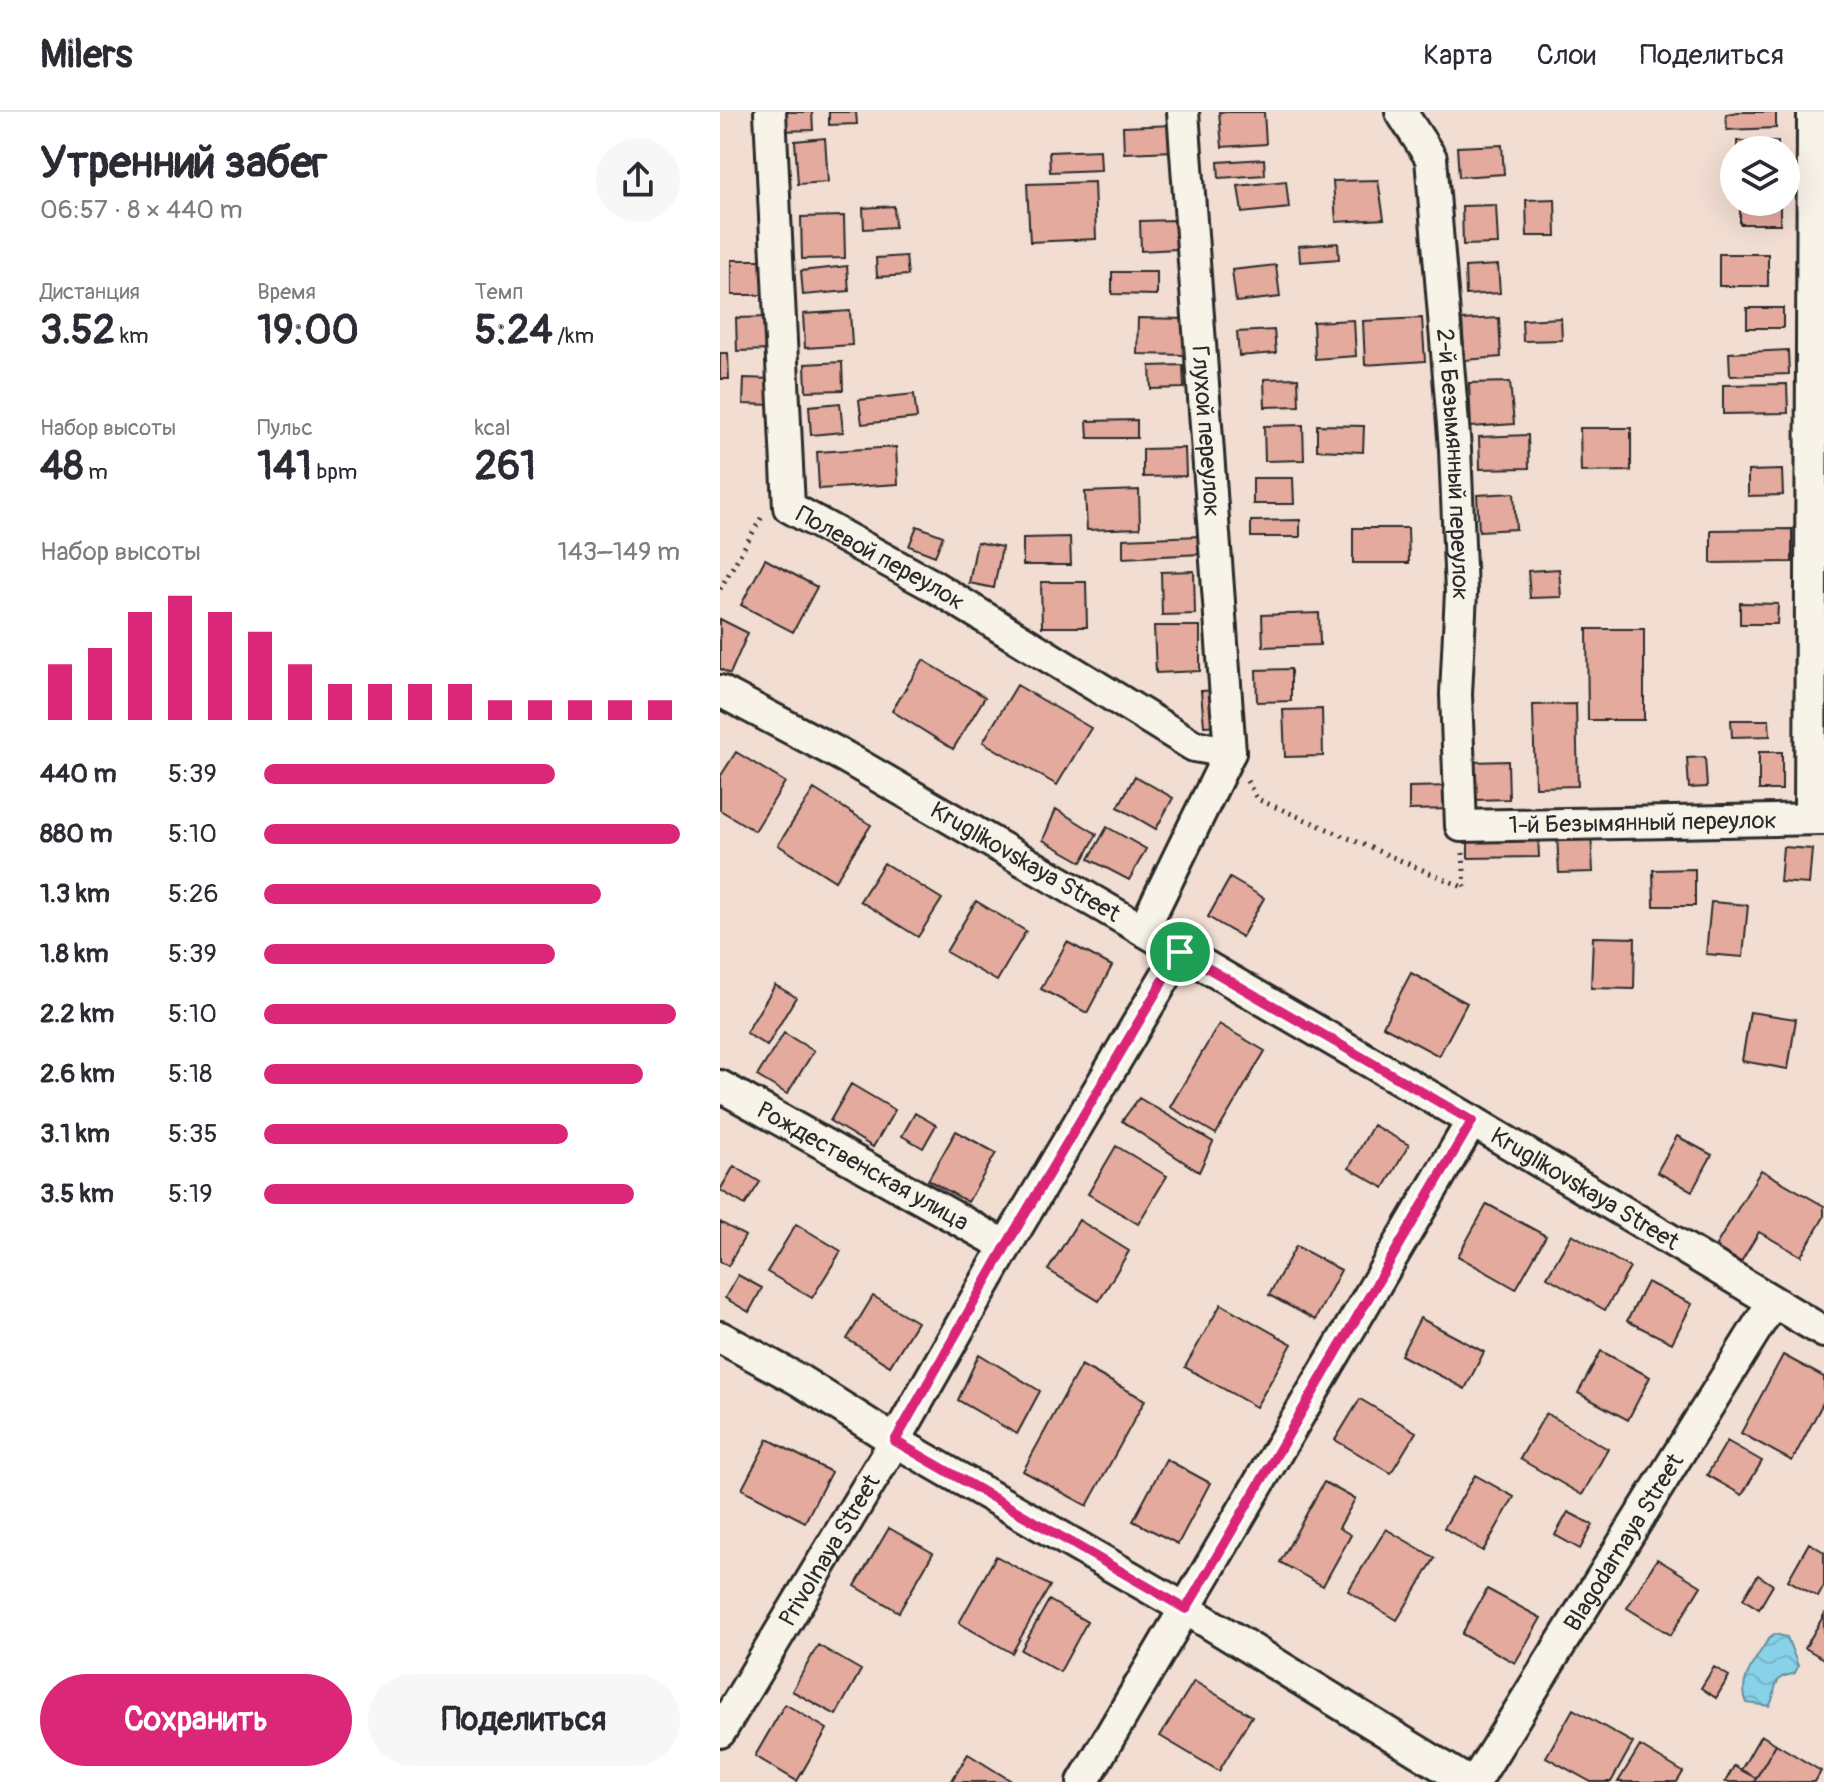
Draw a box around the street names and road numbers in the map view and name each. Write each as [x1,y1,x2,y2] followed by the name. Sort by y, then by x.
[1431,327,1476,601] street label: 2-й Безымянный переулок
[1186,345,1227,518] street label: Глухой переулок
[791,499,970,616] street label: Полевой переулок
[925,795,1126,928] street label: Kruglikovskaya Street
[1508,805,1777,840] street label: 1-й Безымянный переулок
[752,1095,974,1237] street label: Рождественская улица
[1485,1121,1685,1256] street label: Kruglikovskaya Street
[1558,1448,1690,1636] street label: Blagodarnaya Street
[772,1469,886,1632] street label: Privolnaya Street

